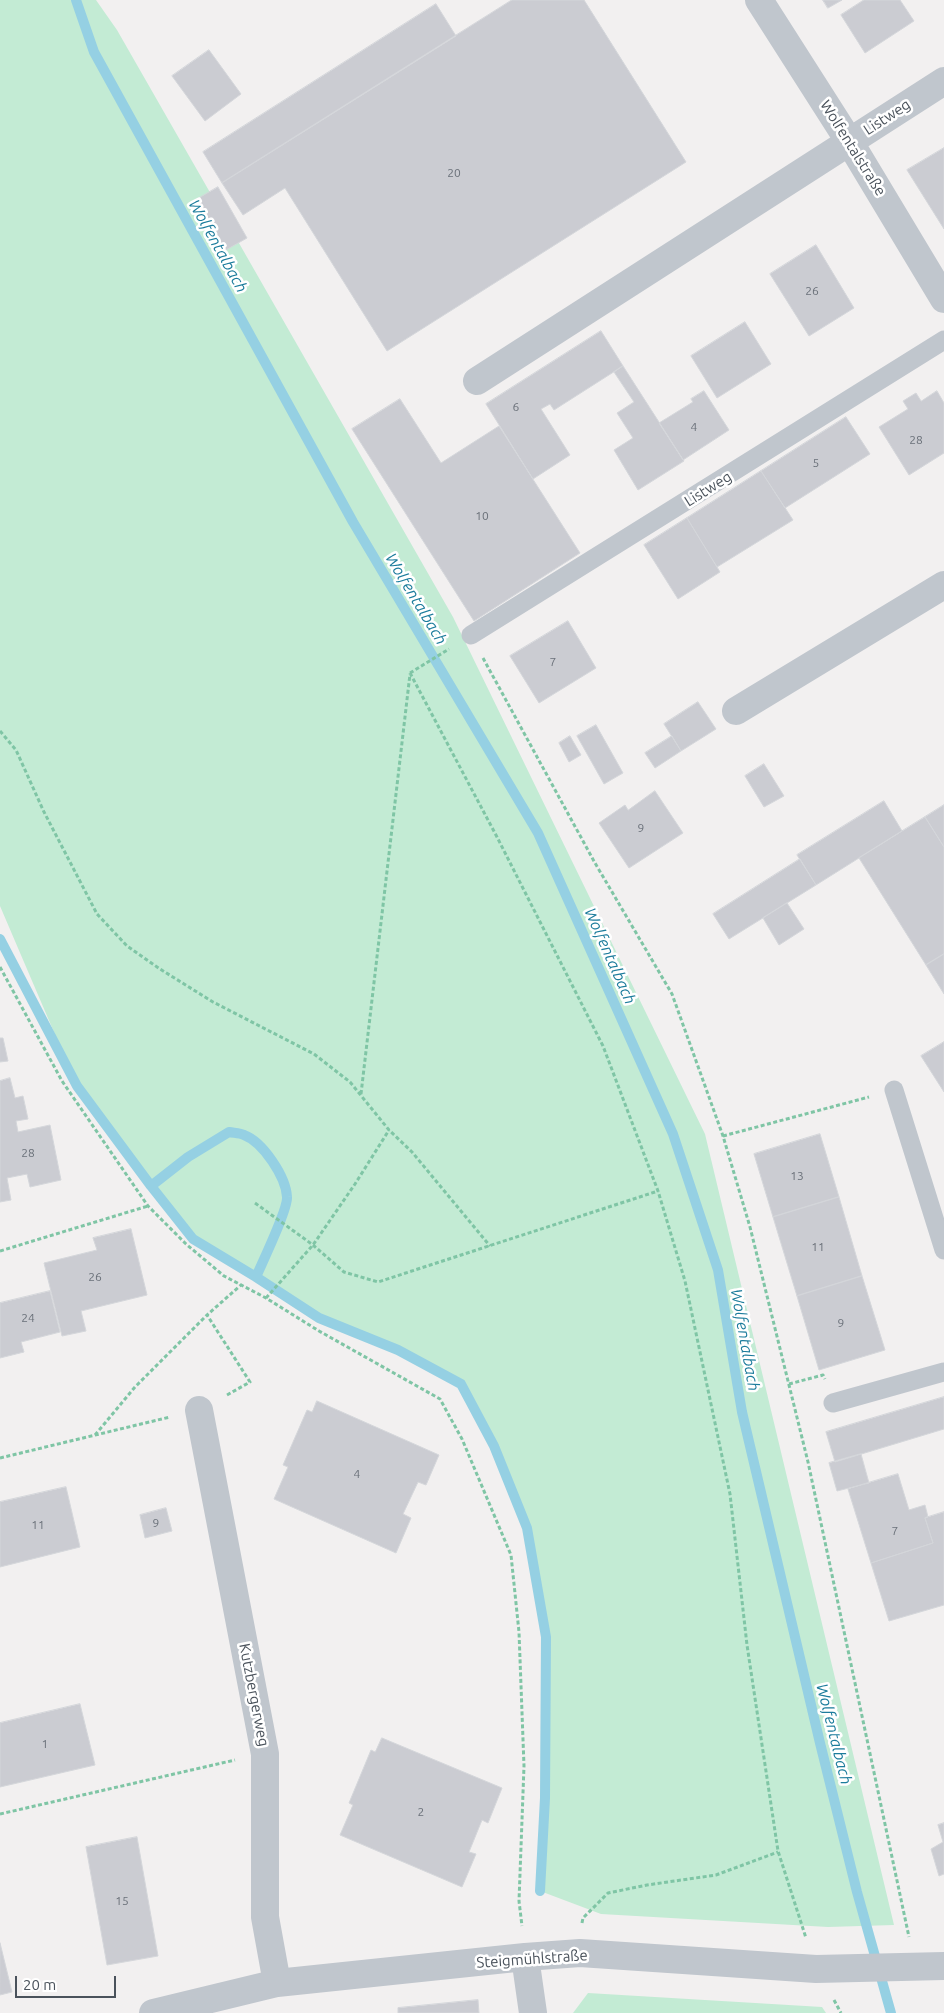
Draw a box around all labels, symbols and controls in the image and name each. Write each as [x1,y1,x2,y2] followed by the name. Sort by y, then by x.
[860,95,914,139] street label: Listweg
[816,97,890,199] street label: Wolfentalstraße
[447,166,461,180] house number: 20
[185,196,251,296] water label: Wolfentalbach
[805,284,819,298] house number: 26
[513,400,519,414] house number: 6
[691,420,697,434] house number: 4
[909,433,923,447] house number: 28
[813,456,819,470] house number: 5
[681,468,735,510] street label: Listweg
[475,509,489,523] house number: 10
[381,550,451,648] water label: Wolfentalbach
[550,655,556,669] house number: 7
[638,821,644,835] house number: 9
[580,905,640,1007] water label: Wolfentalbach
[21,1146,35,1160] house number: 28
[790,1169,804,1183] house number: 13
[811,1240,825,1254] house number: 11
[88,1270,102,1284] house number: 26
[727,1288,763,1392] water label: Wolfentalbach
[21,1311,35,1325] house number: 24
[838,1316,844,1330] house number: 9
[354,1467,360,1481] house number: 4
[153,1516,159,1530] house number: 9
[31,1518,45,1532] house number: 11
[892,1524,898,1538] house number: 7
[235,1642,273,1748] street label: Kutzbergerweg
[812,1682,856,1786] water label: Wolfentalbach
[42,1737,48,1751] house number: 1
[418,1805,424,1819] house number: 2
[115,1894,129,1908] house number: 15
[476,1946,588,1972] street label: Steigmühlstraße
[18,1966,119,1998] scale bar
[23,1976,56,1993] text: 20 m

